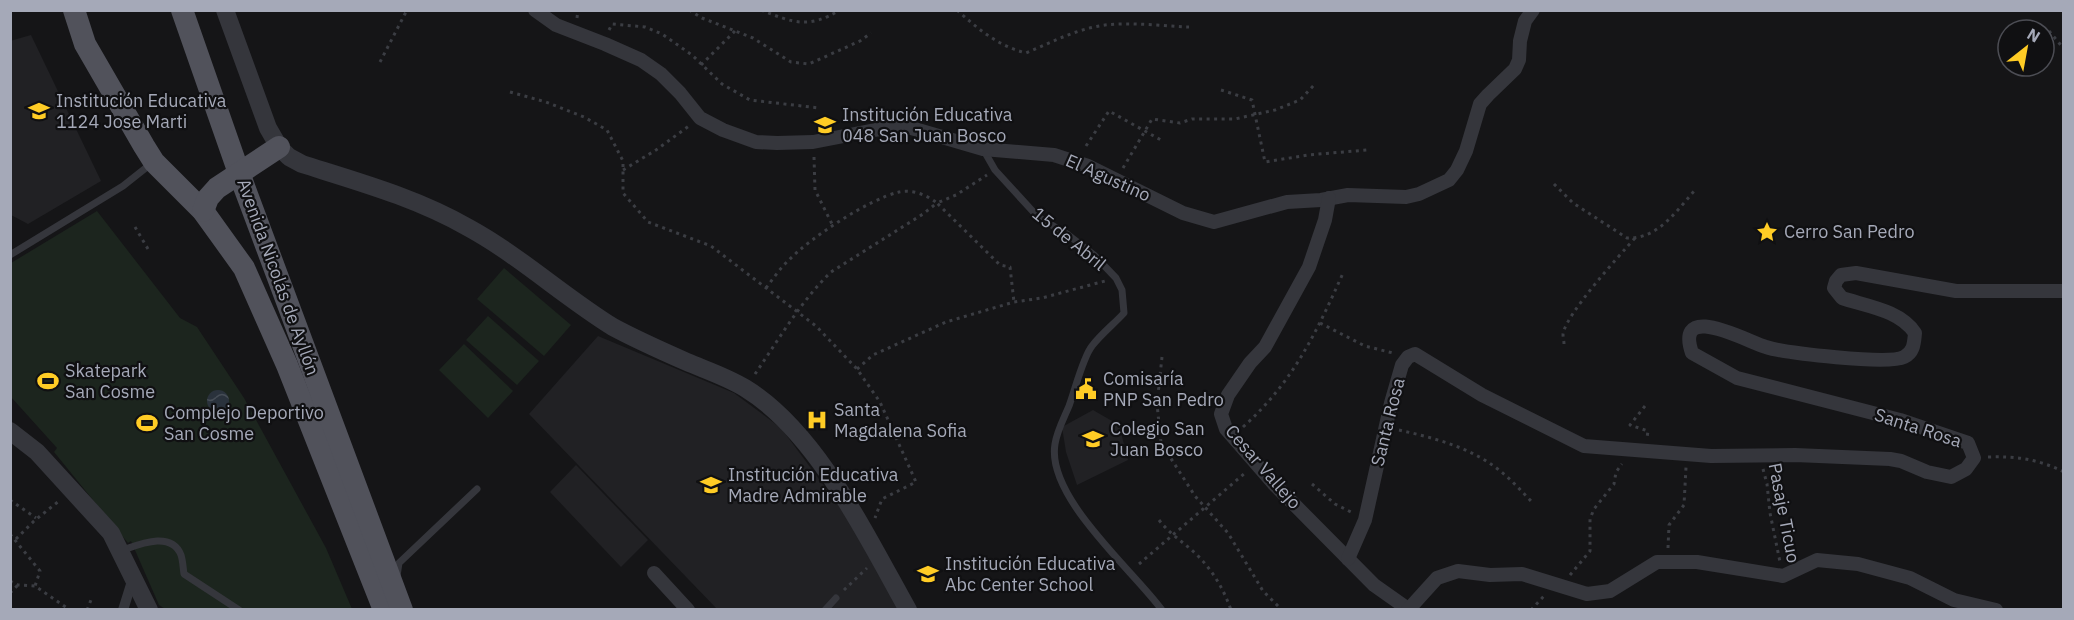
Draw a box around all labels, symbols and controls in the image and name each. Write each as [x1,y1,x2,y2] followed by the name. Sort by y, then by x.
[1996,18,2056,78] north arrow
[2024,24,2044,47] text: N
[56,89,227,133] place label: Institución Educativa 1124 Jose Marti
[27,99,51,123] school or university icon: Institución Educativa 1124 Jose Marti
[842,103,1013,147] place label: Institución Educativa 048 San Juan Bosco
[813,113,837,137] school or university icon: Institución Educativa 048 San Juan Bosco
[1062,149,1154,206] street label: El Agustino
[232,175,325,378] street label: Avenida Nicolás de Ayllón
[1028,202,1111,275] street label: 15 de Abril
[1755,220,1779,244] place icon: Cerro San Pedro
[1784,220,1915,243] place label: Cerro San Pedro
[65,359,155,403] place label: Skatepark San Cosme
[1103,367,1224,411] place label: Comisaría PNP San Pedro
[36,369,60,393] sports icon: Skatepark San Cosme
[1365,375,1410,468] street label: Santa Rosa
[1074,377,1098,401] public building icon: Comisaría PNP San Pedro
[834,398,967,442] place label: Santa Magdalena Sofia
[164,401,324,445] place label: Complejo Deportivo San Cosme
[1872,403,1965,453] street label: Santa Rosa
[805,408,829,432] hospital icon: Santa Magdalena Sofia
[135,411,159,435] sports icon: Complejo Deportivo San Cosme
[1110,417,1205,461] place label: Colegio San Juan Bosco
[1220,420,1306,514] street label: Cesar Vallejo
[1081,427,1105,451] school or university icon: Colegio San Juan Bosco
[1764,461,1805,565] street label: Pasaje Ticuo
[728,463,899,507] place label: Institución Educativa Madre Admirable
[699,473,723,497] school or university icon: Institución Educativa Madre Admirable
[945,552,1116,596] place label: Institución Educativa Abc Center School
[916,562,940,586] school or university icon: Institución Educativa Abc Center School

